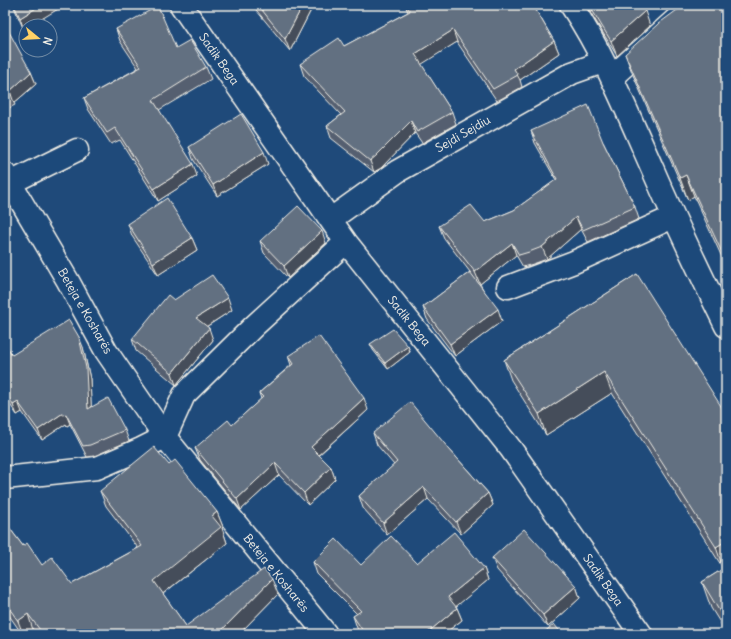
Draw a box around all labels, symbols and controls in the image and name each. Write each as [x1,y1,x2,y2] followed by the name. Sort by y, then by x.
[18,18,58,58] north arrow
[196,30,243,88] street label: Sadik Bega
[40,35,55,47] text: N
[433,112,493,155] street label: Sejdi Sejdiu
[55,265,116,356] street label: Beteja e Kosharës
[385,293,434,349] street label: Sadik Bega
[240,531,312,615] street label: Beteja e Kosharës
[580,551,627,609] street label: Sadik Bega

